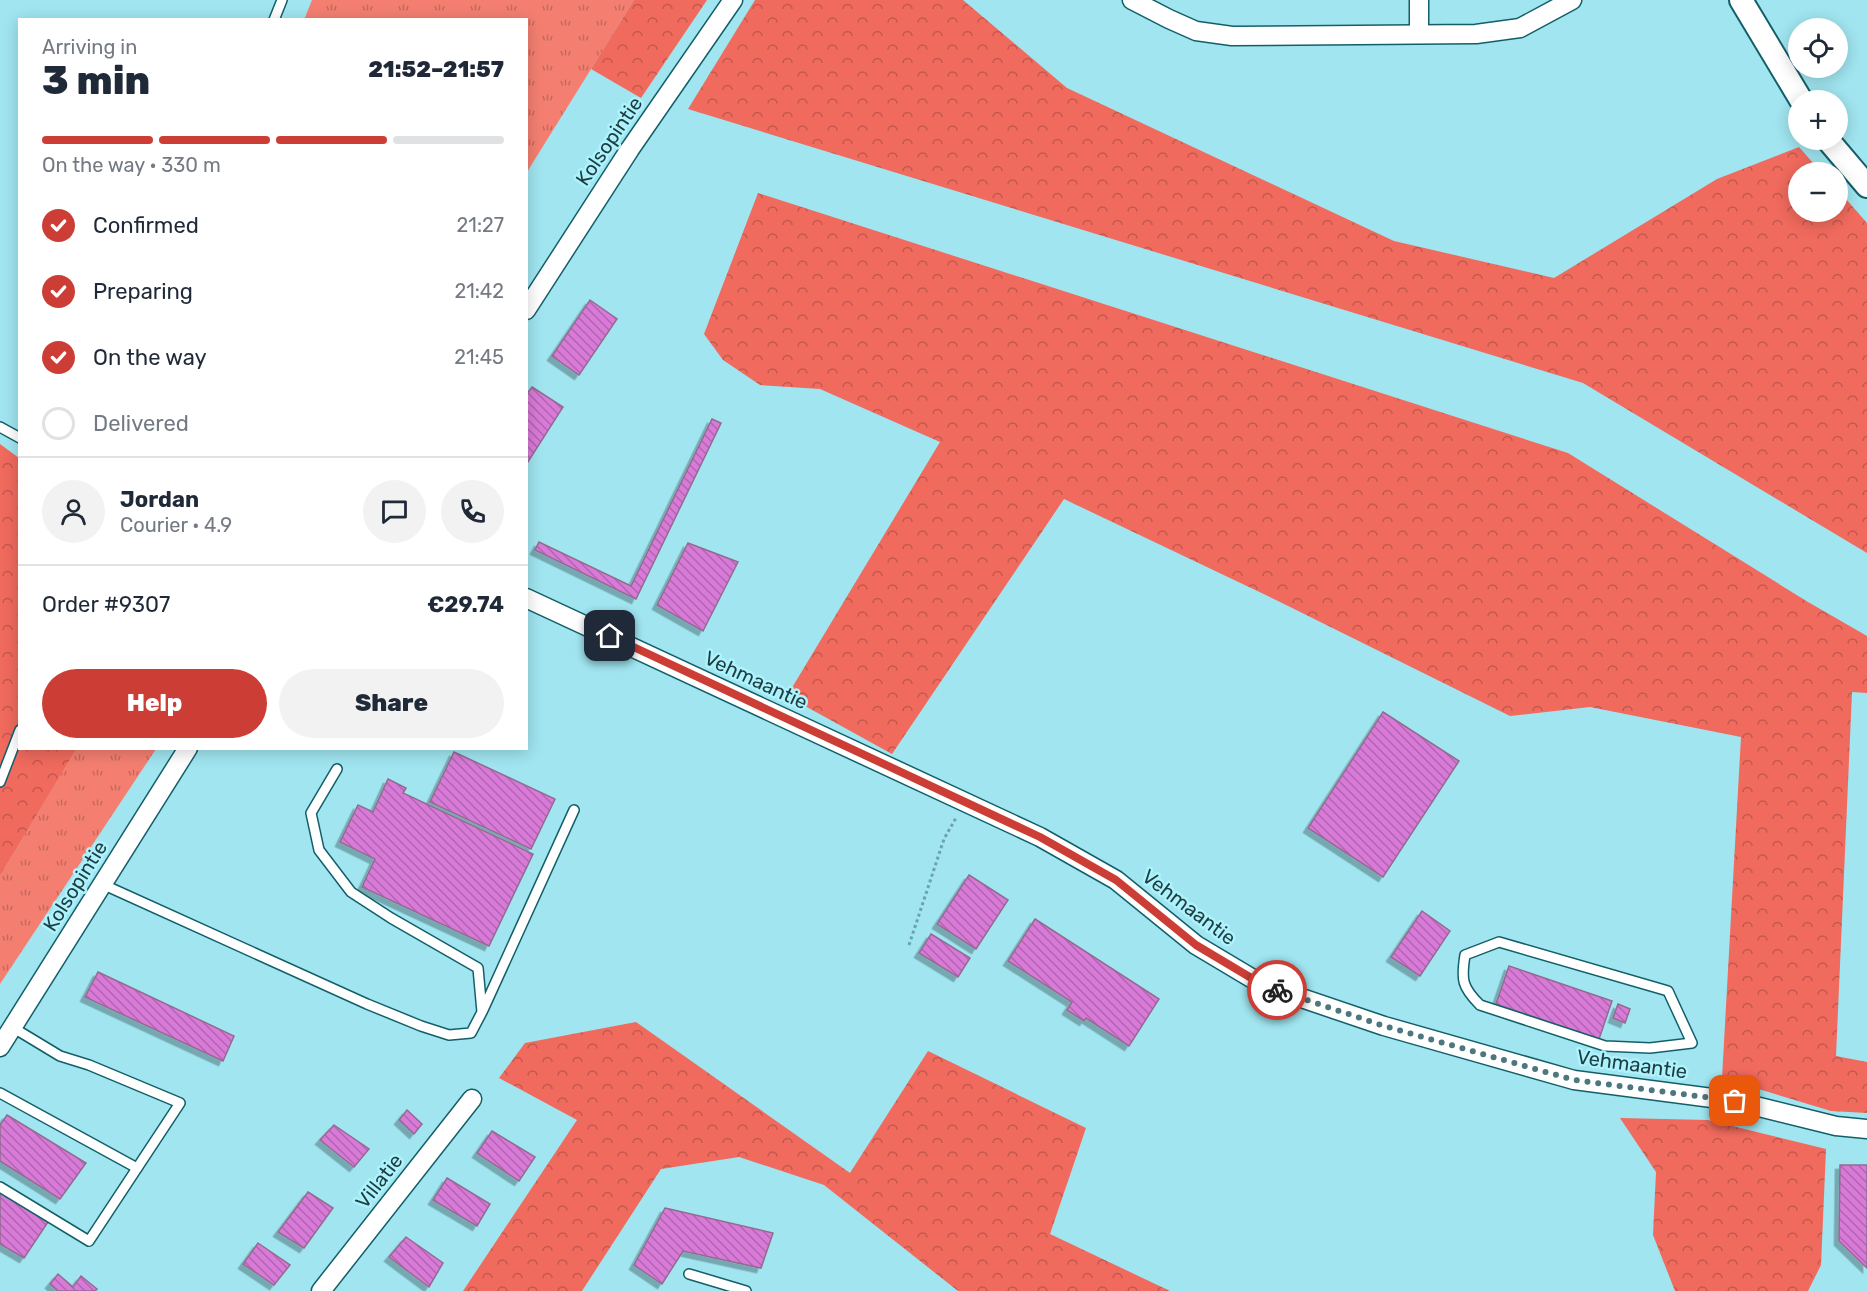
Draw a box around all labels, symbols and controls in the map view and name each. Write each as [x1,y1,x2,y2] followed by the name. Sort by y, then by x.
[1788,18,1848,222] map controls
[1788,18,1848,78] button: locate
[42,35,137,59] text: Arriving in
[368,56,504,83] text: 21:52–21:57
[42,58,150,104] text: 3 min
[1788,90,1848,150] button: +
[571,92,647,190] street label: Kolsopintie
[42,153,221,177] text: On the way · 330 m
[1788,162,1848,222] button: −
[42,209,75,242] icon: check
[93,212,199,239] text: Confirmed
[457,213,504,237] text: 21:27
[42,275,75,308] icon: check
[93,278,193,305] text: Preparing
[454,279,504,303] text: 21:42
[42,341,75,374] icon: check
[93,344,207,371] text: On the way
[454,345,504,369] text: 21:45
[93,410,189,437] text: Delivered
[42,480,105,543] button: person
[363,480,426,543] button: chat
[441,480,504,543] button: phone
[120,486,199,513] text: Jordan
[120,513,232,537] text: Courier · 4.9
[42,591,170,618] text: Order #9307
[427,591,504,618] text: €29.74
[584,610,635,661] pin
[593,619,626,652] icon: home
[701,646,811,714] street label: Vehmaantie
[42,669,267,738] button: Help
[279,669,504,738] button: Share
[38,836,112,936] street label: Kolsopintie
[1137,864,1241,950] street label: Vehmaantie
[1247,960,1307,1020] courier
[1261,974,1294,1007] icon: bike
[1575,1044,1689,1084] street label: Vehmaantie
[1709,1075,1760,1126] pin
[1718,1084,1751,1117] icon: bag
[350,1149,408,1213] street label: Villatie

